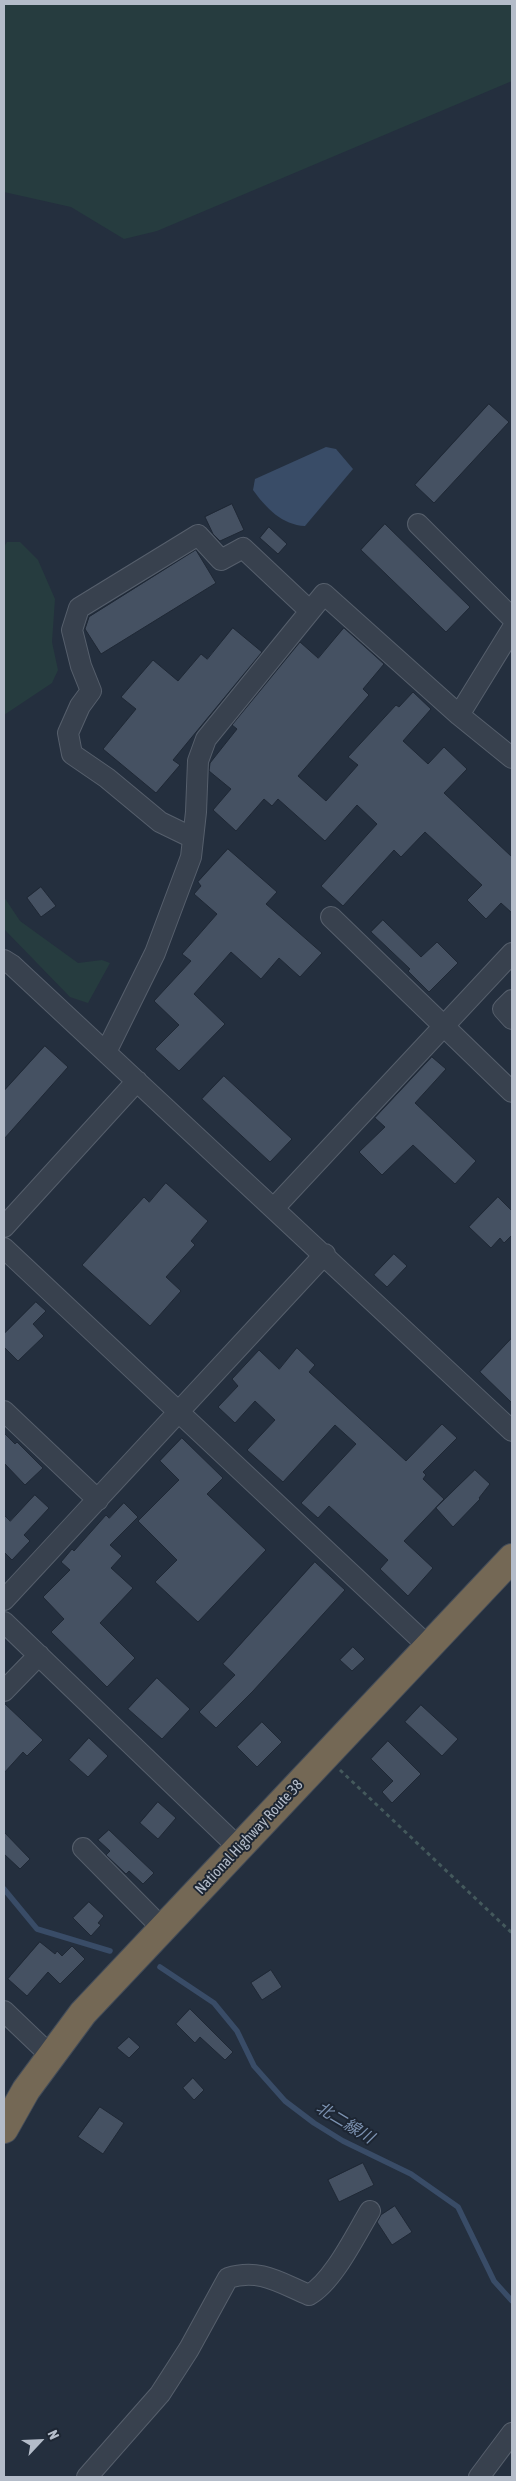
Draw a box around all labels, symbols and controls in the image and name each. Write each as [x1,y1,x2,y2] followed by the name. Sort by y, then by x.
[191,1776,307,1898] street label: National Highway Route 38
[313,2098,377,2148] water label: 北二線川
[15,2416,65,2466] north arrow
[45,2428,63,2442] text: N

